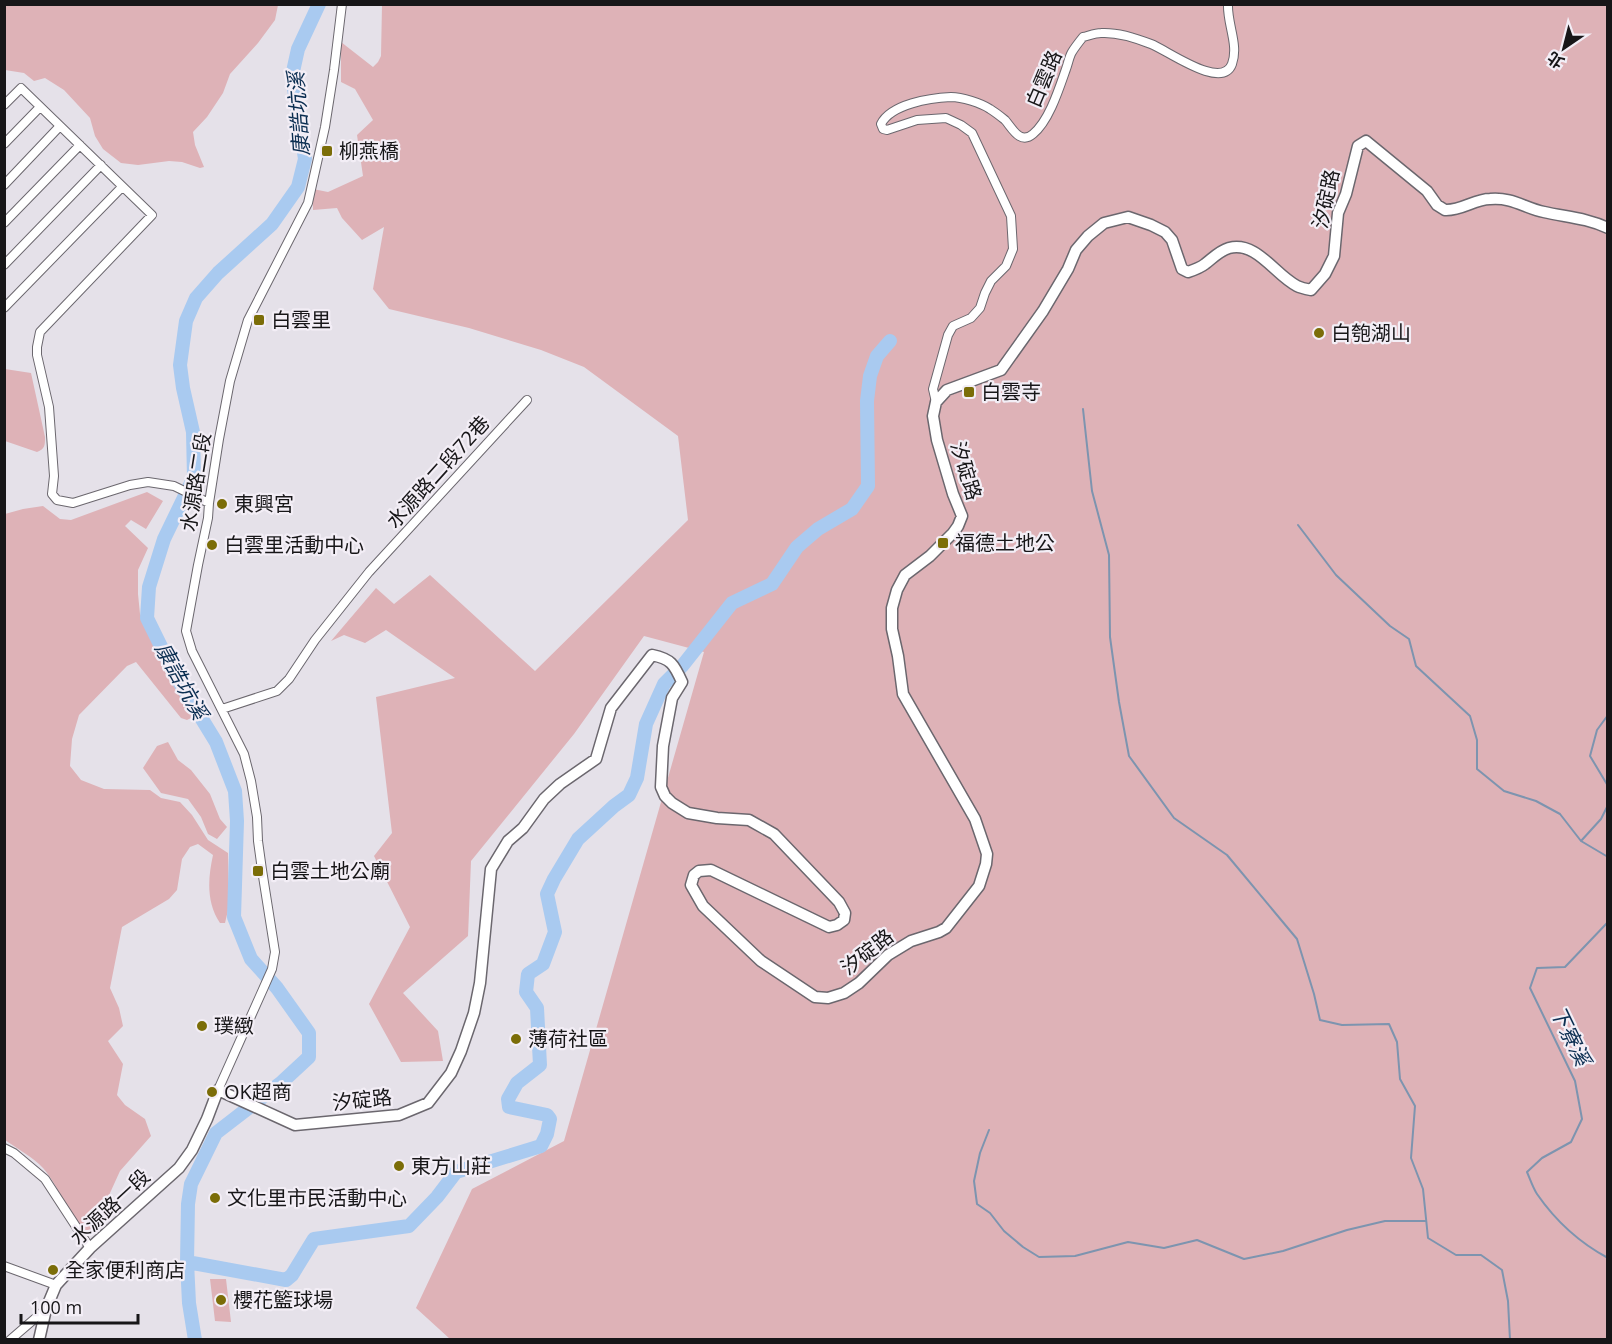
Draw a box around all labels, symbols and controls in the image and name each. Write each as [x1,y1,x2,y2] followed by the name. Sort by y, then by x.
[1534,18,1594,78] north arrow
[1019,46,1068,112] street label: 白雲路
[1543,47,1568,74] text: 北
[281,68,315,157] water label: 康誥坑溪
[339,137,399,164] place label: 柳燕橋
[320,144,334,158] marker: 柳燕橋
[1306,167,1345,231] street label: 汐碇路
[271,306,331,333] place label: 白雲里
[252,313,266,327] marker: 白雲里
[1331,319,1411,346] place label: 白匏湖山
[1312,326,1326,340] marker: 白匏湖山
[981,378,1041,405] place label: 白雲寺
[962,385,976,399] marker: 白雲寺
[380,410,495,534] street label: 水源路二段72巷
[174,430,217,533] street label: 水源路二段
[945,438,988,503] street label: 汐碇路
[234,490,294,517] place label: 東興宮
[215,497,229,511] marker: 東興宮
[955,529,1055,556] place label: 福德土地公
[224,531,364,558] place label: 白雲里活動中心
[936,536,950,550] marker: 福德土地公
[205,538,219,552] marker: 白雲里活動中心
[149,637,216,727] water label: 康誥坑溪
[270,857,390,884] place label: 白雲土地公廟
[251,864,265,878] marker: 白雲土地公廟
[835,922,899,981] street label: 汐碇路
[1545,1001,1599,1073] water label: 下寮溪
[214,1012,254,1039] place label: 璞緻
[195,1019,209,1033] marker: 璞緻
[528,1025,608,1052] place label: 薄荷社區
[509,1032,523,1046] marker: 薄荷社區
[224,1078,292,1105] place label: OK超商
[331,1083,393,1116] street label: 汐碇路
[205,1085,219,1099] marker: OK超商
[411,1152,491,1179] place label: 東方山莊
[392,1159,406,1173] marker: 東方山莊
[64,1163,155,1251] street label: 水源路一段
[227,1184,407,1211] place label: 文化里市民活動中心
[208,1191,222,1205] marker: 文化里市民活動中心
[65,1256,185,1283] place label: 全家便利商店
[46,1263,60,1277] marker: 全家便利商店
[233,1286,333,1313] place label: 櫻花籃球場
[21,1287,138,1325] scale bar
[214,1293,228,1307] marker: 櫻花籃球場
[30,1295,82,1319] text: 100 m

